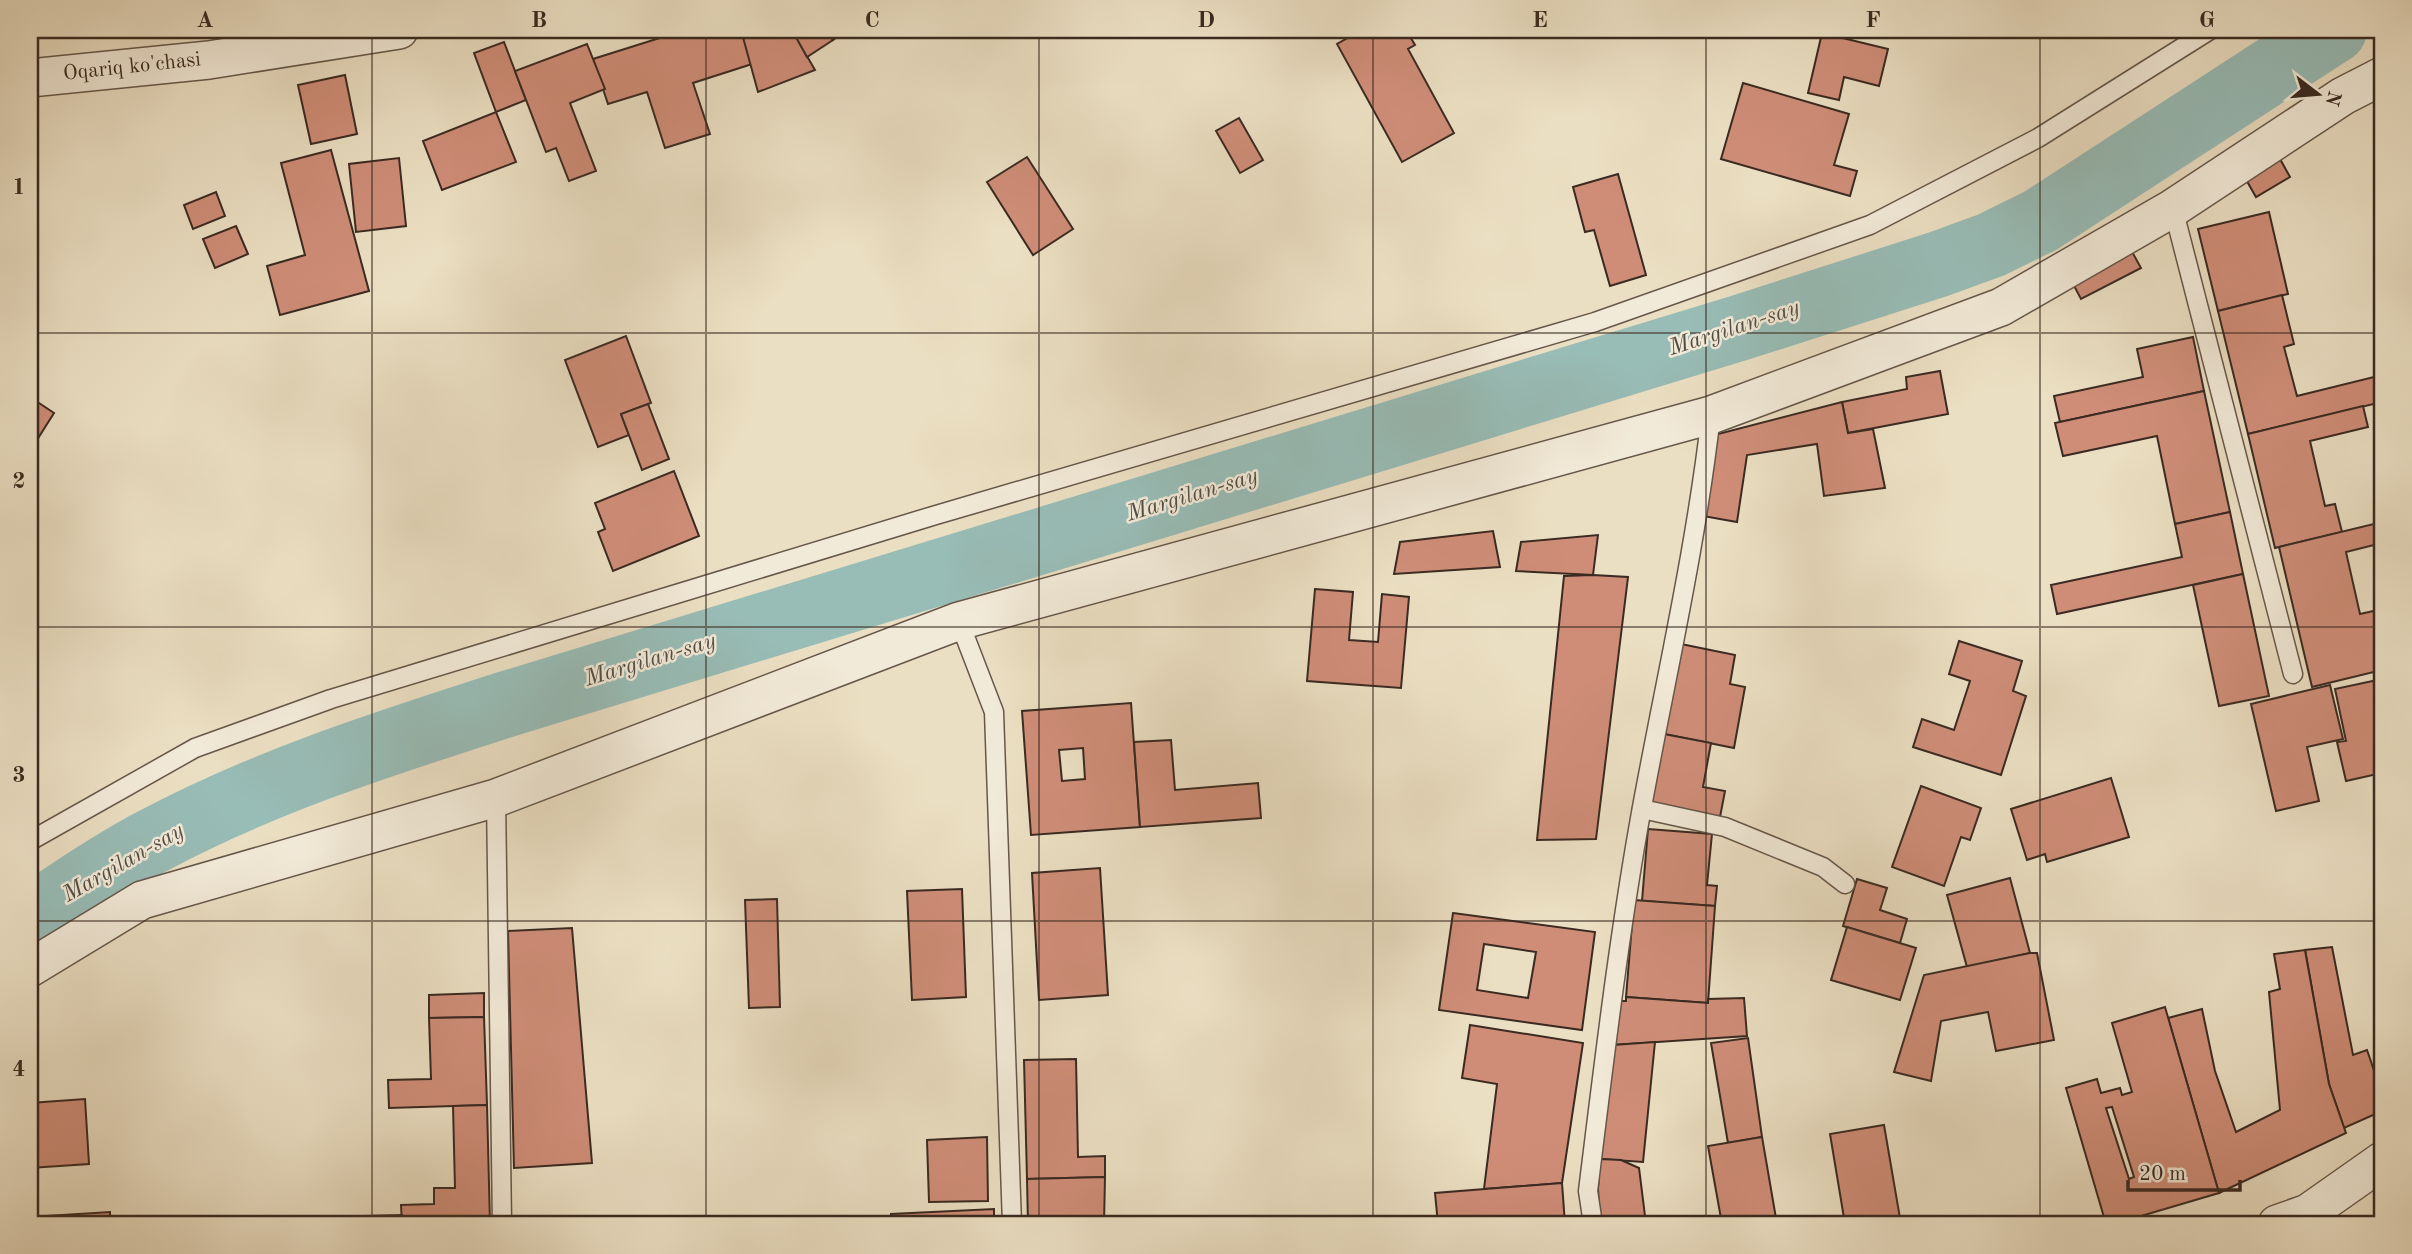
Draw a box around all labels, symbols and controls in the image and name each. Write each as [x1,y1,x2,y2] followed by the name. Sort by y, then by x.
[196,9,214,32] text: A
[531,9,547,32] text: B
[864,9,880,32] text: C
[1197,9,1215,32] text: D
[1532,9,1548,32] text: E
[1865,9,1881,32] text: F
[2199,9,2215,32] text: G
[62,49,202,85] street label: Oqariq ko'chasi
[2282,60,2352,130] north arrow
[2321,88,2343,108] text: N
[12,176,26,199] text: 1
[1665,296,1803,361] water label: Margilan-say
[1123,464,1261,527] water label: Margilan-say
[12,470,26,493] text: 2
[581,629,719,692] water label: Margilan-say
[12,764,26,787] text: 3
[58,819,188,908] water label: Margilan-say
[12,1058,26,1081] text: 4
[2128,1149,2240,1193] scale bar
[2139,1164,2186,1185] text: 20 m

